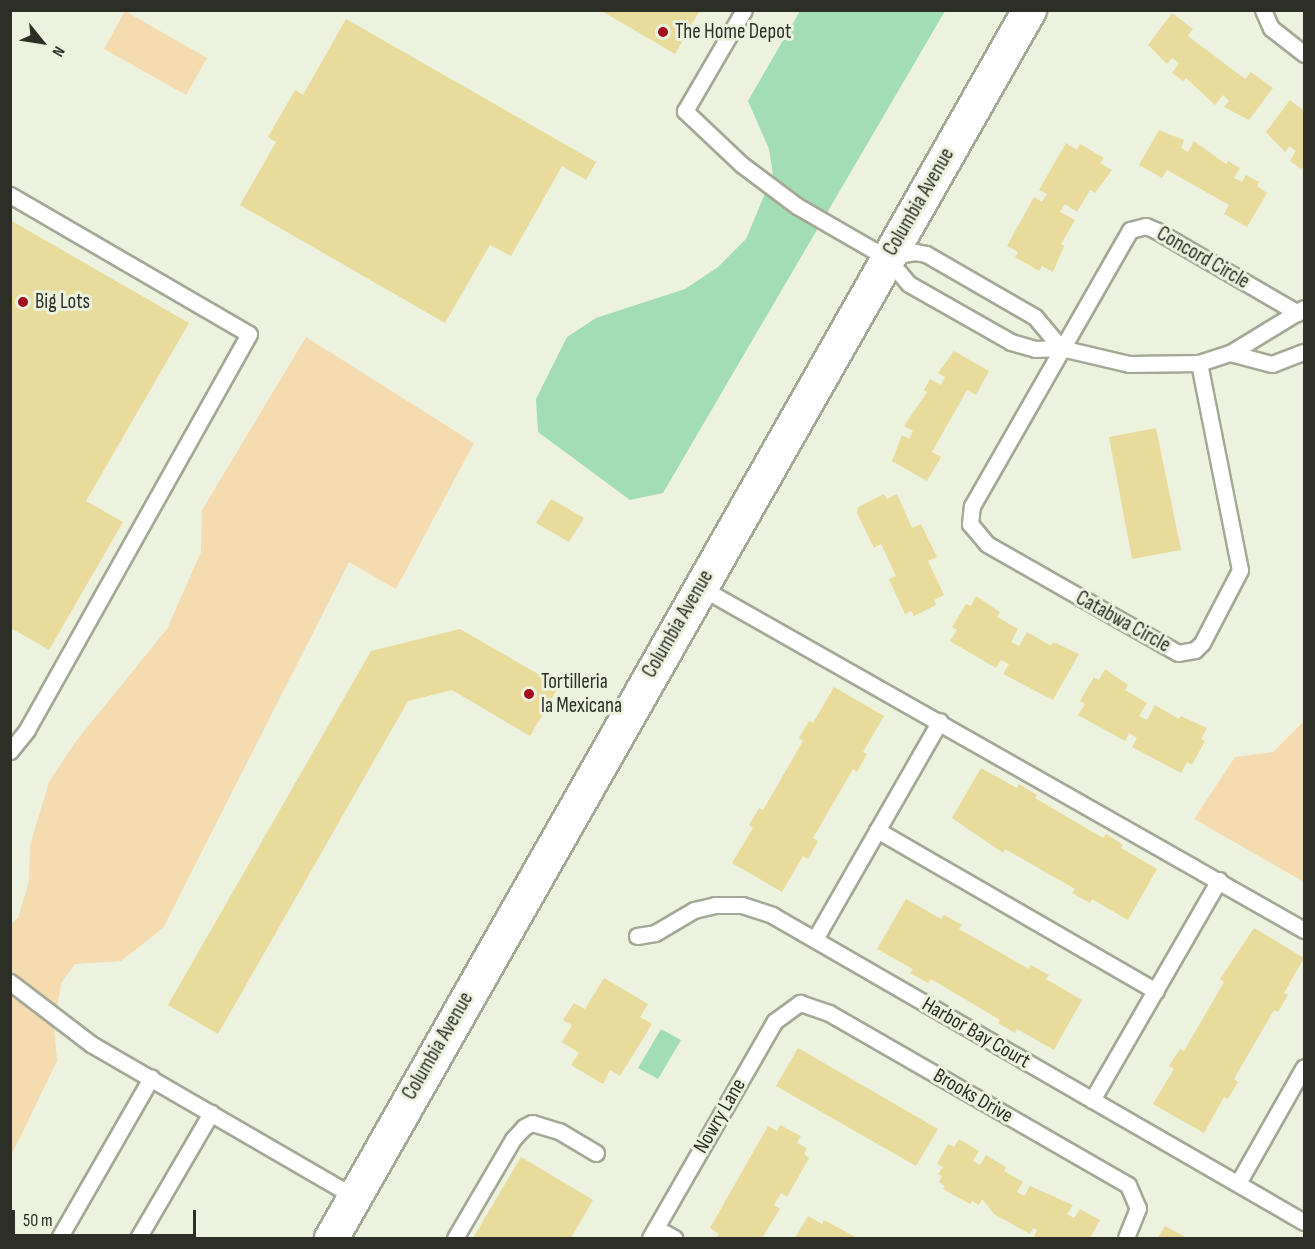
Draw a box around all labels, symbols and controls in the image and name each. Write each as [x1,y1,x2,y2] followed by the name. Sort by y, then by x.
[12,12,72,72] north arrow
[675,19,791,45] place label: The Home Depot
[656,25,670,39] marker: The Home Depot
[48,43,68,60] text: N
[878,144,960,260] street label: Columbia Avenue
[1152,221,1254,295] street label: Concord Circle
[35,289,90,315] place label: Big Lots
[16,295,30,309] marker: Big Lots
[637,566,719,682] street label: Columbia Avenue
[1071,586,1175,658] street label: Catabwa Circle
[541,669,622,719] place label: Tortilleria la Mexicana
[522,687,536,701] marker: Tortilleria la Mexicana
[397,988,479,1104] street label: Columbia Avenue
[918,992,1034,1074] street label: Harbor Bay Court
[929,1063,1017,1129] street label: Brooks Drive
[689,1074,751,1158] street label: Nowry Lane
[15,1198,200,1236] scale bar
[23,1210,53,1231] text: 50 m

